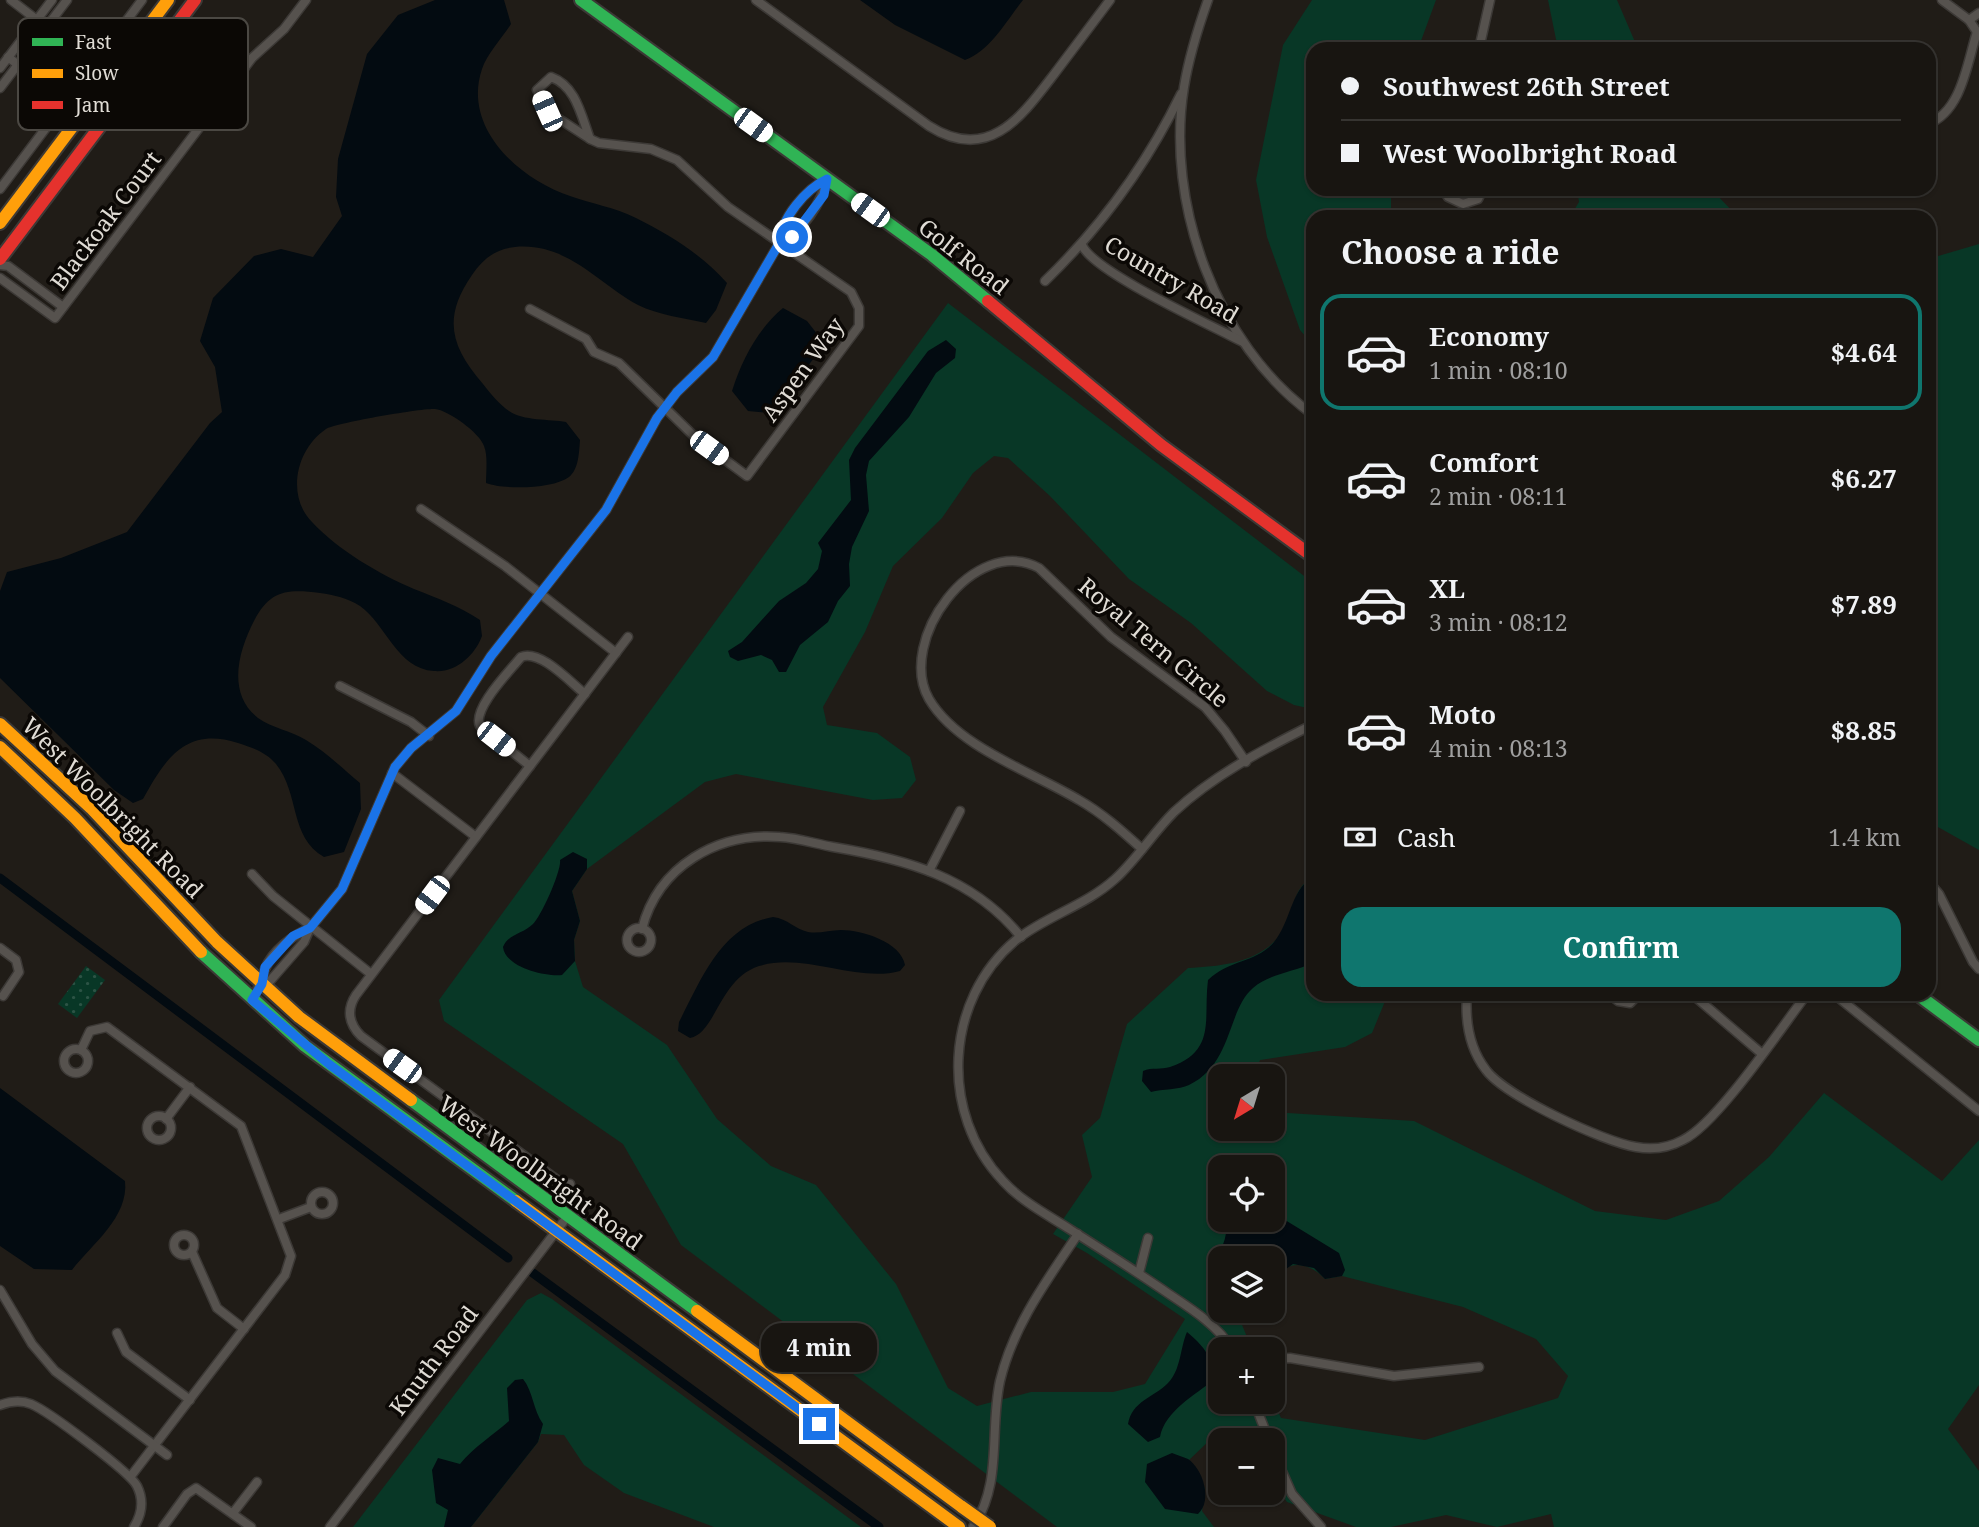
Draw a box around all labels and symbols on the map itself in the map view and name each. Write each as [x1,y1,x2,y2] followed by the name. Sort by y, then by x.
[18,18,248,130] legend
[75,29,112,55] text: Fast
[75,60,119,86] text: Slow
[529,88,566,134] car
[74,92,110,118] text: Jam
[730,104,777,146] car
[42,144,168,296] street label: Blackoak Court
[847,189,894,231] car
[912,211,1016,301] street label: Golf Road
[776,221,808,253] route start
[1099,228,1245,330] street label: Country Road
[753,310,851,428] street label: Aspen Way
[686,427,733,469] car
[1072,570,1236,714] street label: Royal Tern Circle
[15,709,211,905] street label: West Woolbright Road
[473,718,520,760] car
[411,872,454,918] car
[379,1045,426,1087] car
[1208,1064,1284,1141] north arrow
[433,1087,649,1257] street label: West Woolbright Road
[381,1299,485,1421] street label: Knuth Road
[761,1322,877,1372] callout: 4 min
[803,1408,835,1440] route end

